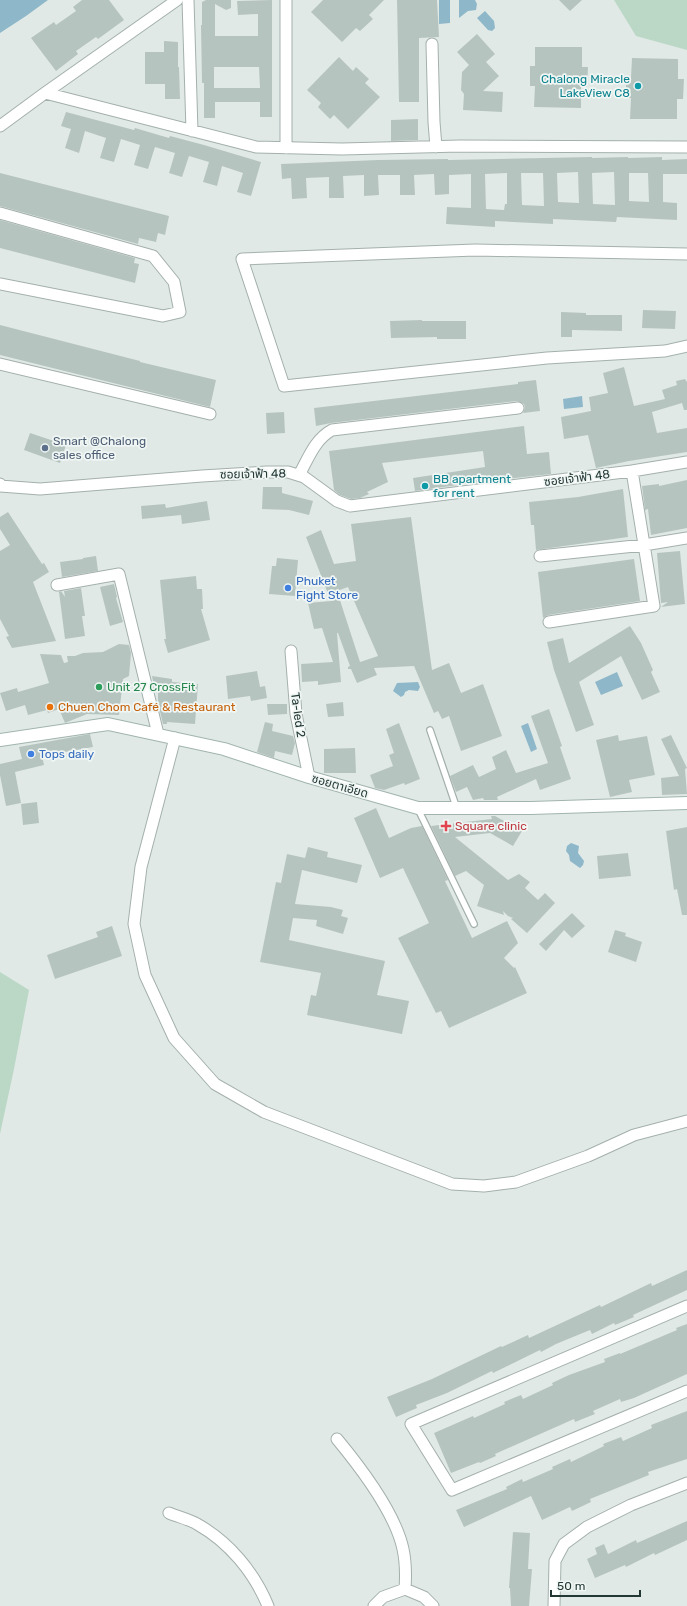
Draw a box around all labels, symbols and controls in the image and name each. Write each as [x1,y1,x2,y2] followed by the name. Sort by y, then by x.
[541,72,630,100] place label: Chalong Miracle LakeView C8
[633,81,643,91] marker: Chalong Miracle LakeView C8
[53,434,146,462] place label: Smart @Chalong sales office
[40,443,50,453] marker: Smart @Chalong sales office
[220,466,286,482] street label: ซอยเจ้าฟ้า 48
[543,467,611,489] street label: ซอยเจ้าฟ้า 48
[433,472,511,500] place label: BB apartment for rent
[420,481,430,491] marker: BB apartment for rent
[296,574,358,602] place label: Phuket Fight Store
[283,583,293,593] marker: Phuket Fight Store
[107,680,196,694] place label: Unit 27 CrossFit
[94,682,104,692] marker: Unit 27 CrossFit
[288,692,308,738] street label: Ta-Ied 2
[58,700,236,714] place label: Chuen Chom Café & Restaurant
[45,702,55,712] marker: Chuen Chom Café & Restaurant
[39,747,94,761] place label: Tops daily
[26,749,36,759] marker: Tops daily
[310,771,370,801] street label: ซอยตาเอียด
[455,819,527,833] place label: Square clinic
[440,820,452,832] marker: Square clinic
[551,1572,640,1598] scale bar
[557,1579,585,1593] text: 50 m

